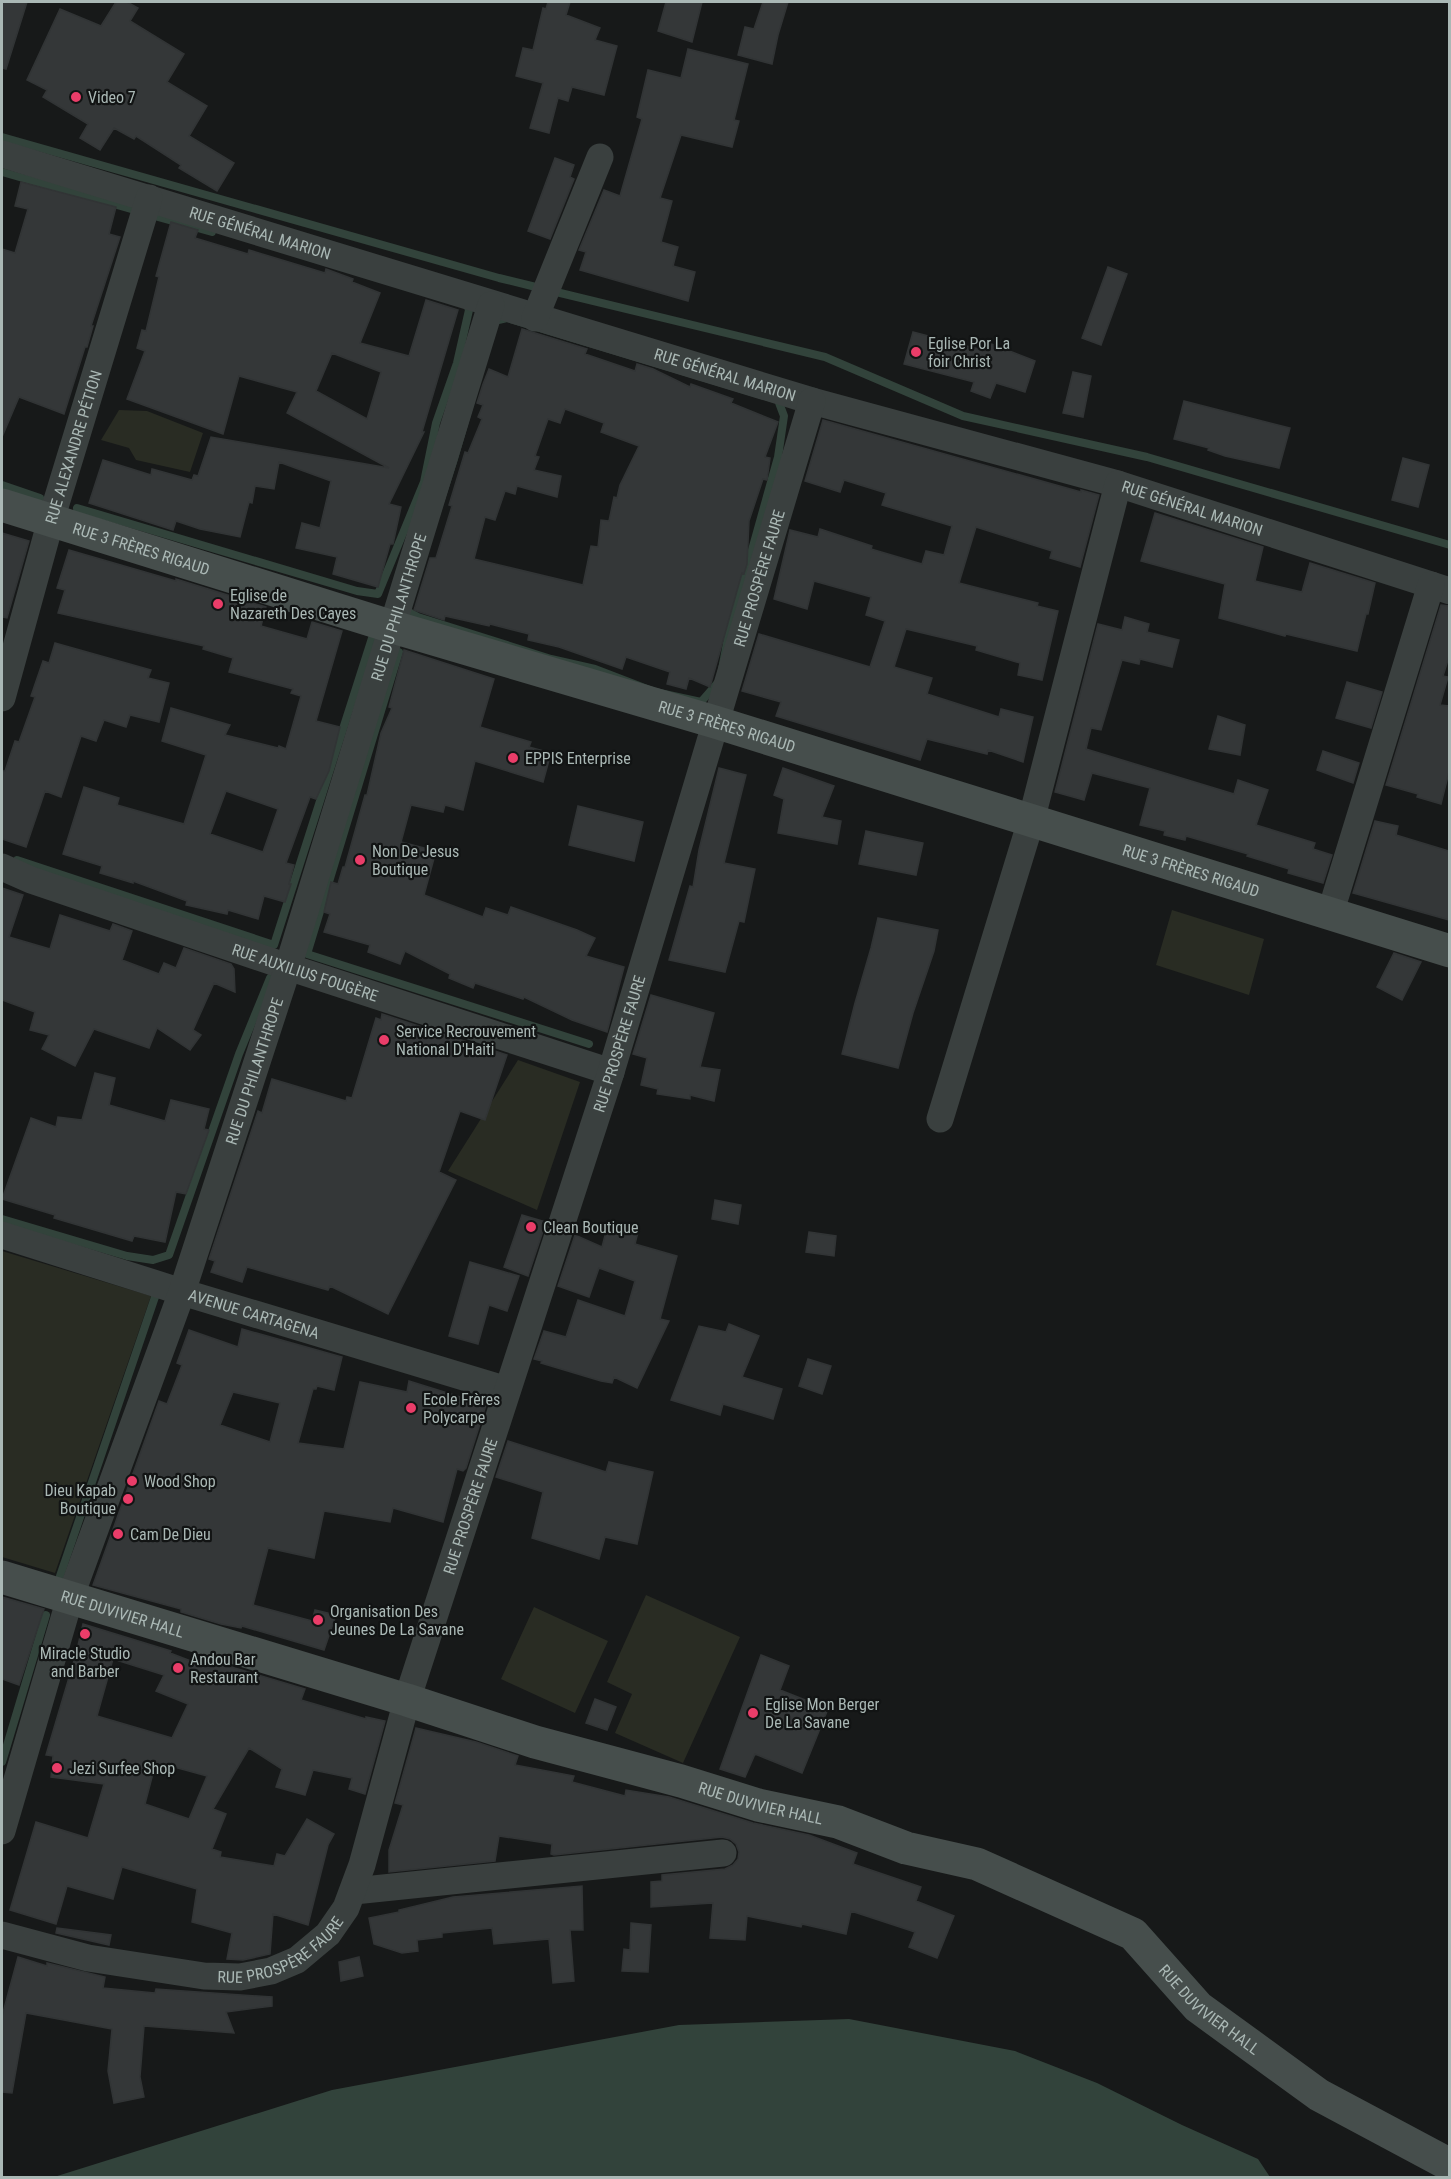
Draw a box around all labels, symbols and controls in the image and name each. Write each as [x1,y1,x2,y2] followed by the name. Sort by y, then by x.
[88,88,136,107] place label: Video 7
[69,90,83,104] marker: Video 7
[187,203,333,264] street label: RUE GÉNÉRAL MARION
[928,334,1010,371] place label: Eglise Por La foir Christ
[652,344,798,406] street label: RUE GÉNÉRAL MARION
[909,345,923,359] marker: Eglise Por La foir Christ
[41,368,106,526] street label: RUE ALEXANDRE PÉTION
[1119,477,1265,540] street label: RUE GÉNÉRAL MARION
[730,507,789,649] street label: RUE PROSPÈRE FAURE
[70,519,212,579] street label: RUE 3 FRÈRES RIGAUD
[367,531,430,683] street label: RUE DU PHILANTHROPE
[230,586,356,623] place label: Eglise de Nazareth Des Cayes
[211,597,225,611] marker: Eglise de Nazareth Des Cayes
[656,697,798,757] street label: RUE 3 FRÈRES RIGAUD
[525,749,631,768] place label: EPPIS Enterprise
[506,751,520,765] marker: EPPIS Enterprise
[1120,841,1262,901] street label: RUE 3 FRÈRES RIGAUD
[372,842,459,879] place label: Non De Jesus Boutique
[353,853,367,867] marker: Non De Jesus Boutique
[229,940,380,1006] street label: RUE AUXILIUS FOUGÈRE
[590,973,649,1115] street label: RUE PROSPÈRE FAURE
[222,995,287,1147] street label: RUE DU PHILANTHROPE
[396,1022,536,1059] place label: Service Recrouvement National D'Haiti
[377,1033,391,1047] marker: Service Recrouvement National D'Haiti
[543,1218,638,1237] place label: Clean Boutique
[524,1220,538,1234] marker: Clean Boutique
[186,1285,322,1343] street label: AVENUE CARTAGENA
[423,1390,500,1427] place label: Ecole Frères Polycarpe
[404,1401,418,1415] marker: Ecole Frères Polycarpe
[439,1436,501,1577] street label: RUE PROSPÈRE FAURE
[144,1472,216,1491] place label: Wood Shop
[125,1474,139,1488] marker: Wood Shop
[44,1481,116,1518] place label: Dieu Kapab Boutique
[121,1492,135,1506] marker: Dieu Kapab Boutique
[130,1525,211,1544] place label: Cam De Dieu
[111,1527,125,1541] marker: Cam De Dieu
[59,1586,187,1642] street label: RUE DUVIVIER HALL
[330,1602,464,1639] place label: Organisation Des Jeunes De La Savane
[311,1613,325,1627] marker: Organisation Des Jeunes De La Savane
[78,1627,92,1641] marker: Miracle Studio and Barber
[40,1644,130,1681] place label: Miracle Studio and Barber
[190,1650,258,1687] place label: Andou Bar Restaurant
[171,1661,185,1675] marker: Andou Bar Restaurant
[765,1695,879,1732] place label: Eglise Mon Berger De La Savane
[746,1706,760,1720] marker: Eglise Mon Berger De La Savane
[69,1759,175,1778] place label: Jezi Surfee Shop
[50,1761,64,1775] marker: Jezi Surfee Shop
[696,1778,825,1829] street label: RUE DUVIVIER HALL
[217,1913,347,1987] street label: RUE PROSPÈRE FAURE
[1155,1961,1264,2059] street label: RUE DUVIVIER HALL

